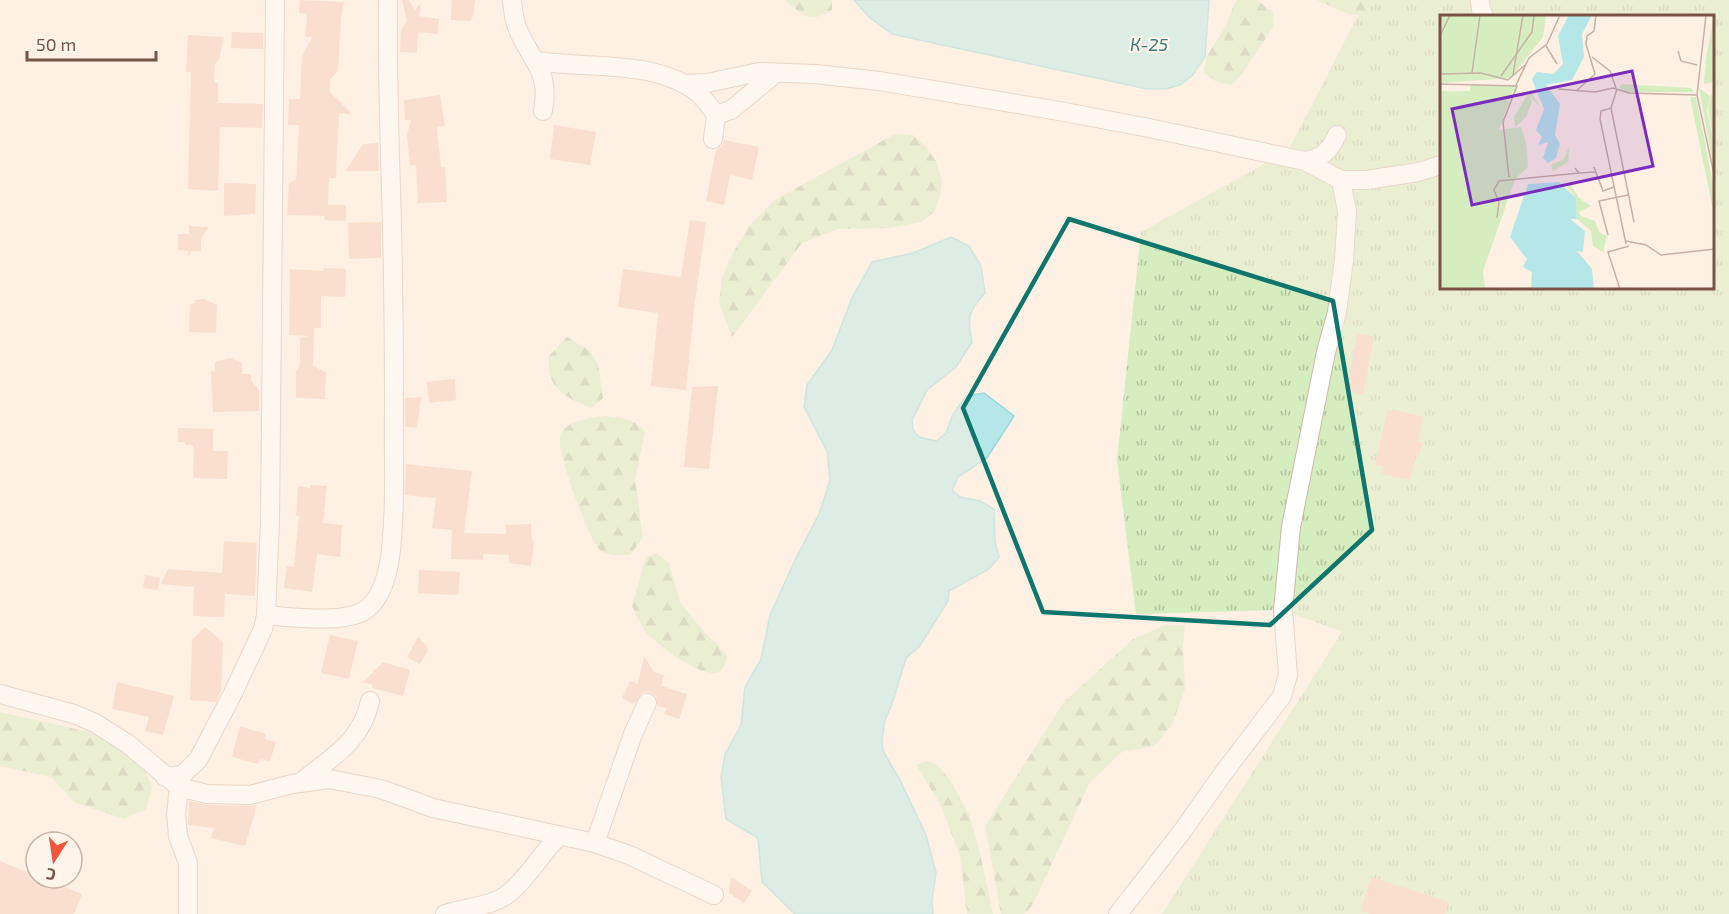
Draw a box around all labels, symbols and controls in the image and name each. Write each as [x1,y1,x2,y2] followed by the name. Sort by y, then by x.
[1440,15,1714,290] inset map
[27,24,156,62] scale bar
[36,33,76,55] text: 50 m
[1130,33,1168,55] water label: К-25
[24,830,84,890] north arrow
[44,865,57,885] text: С

